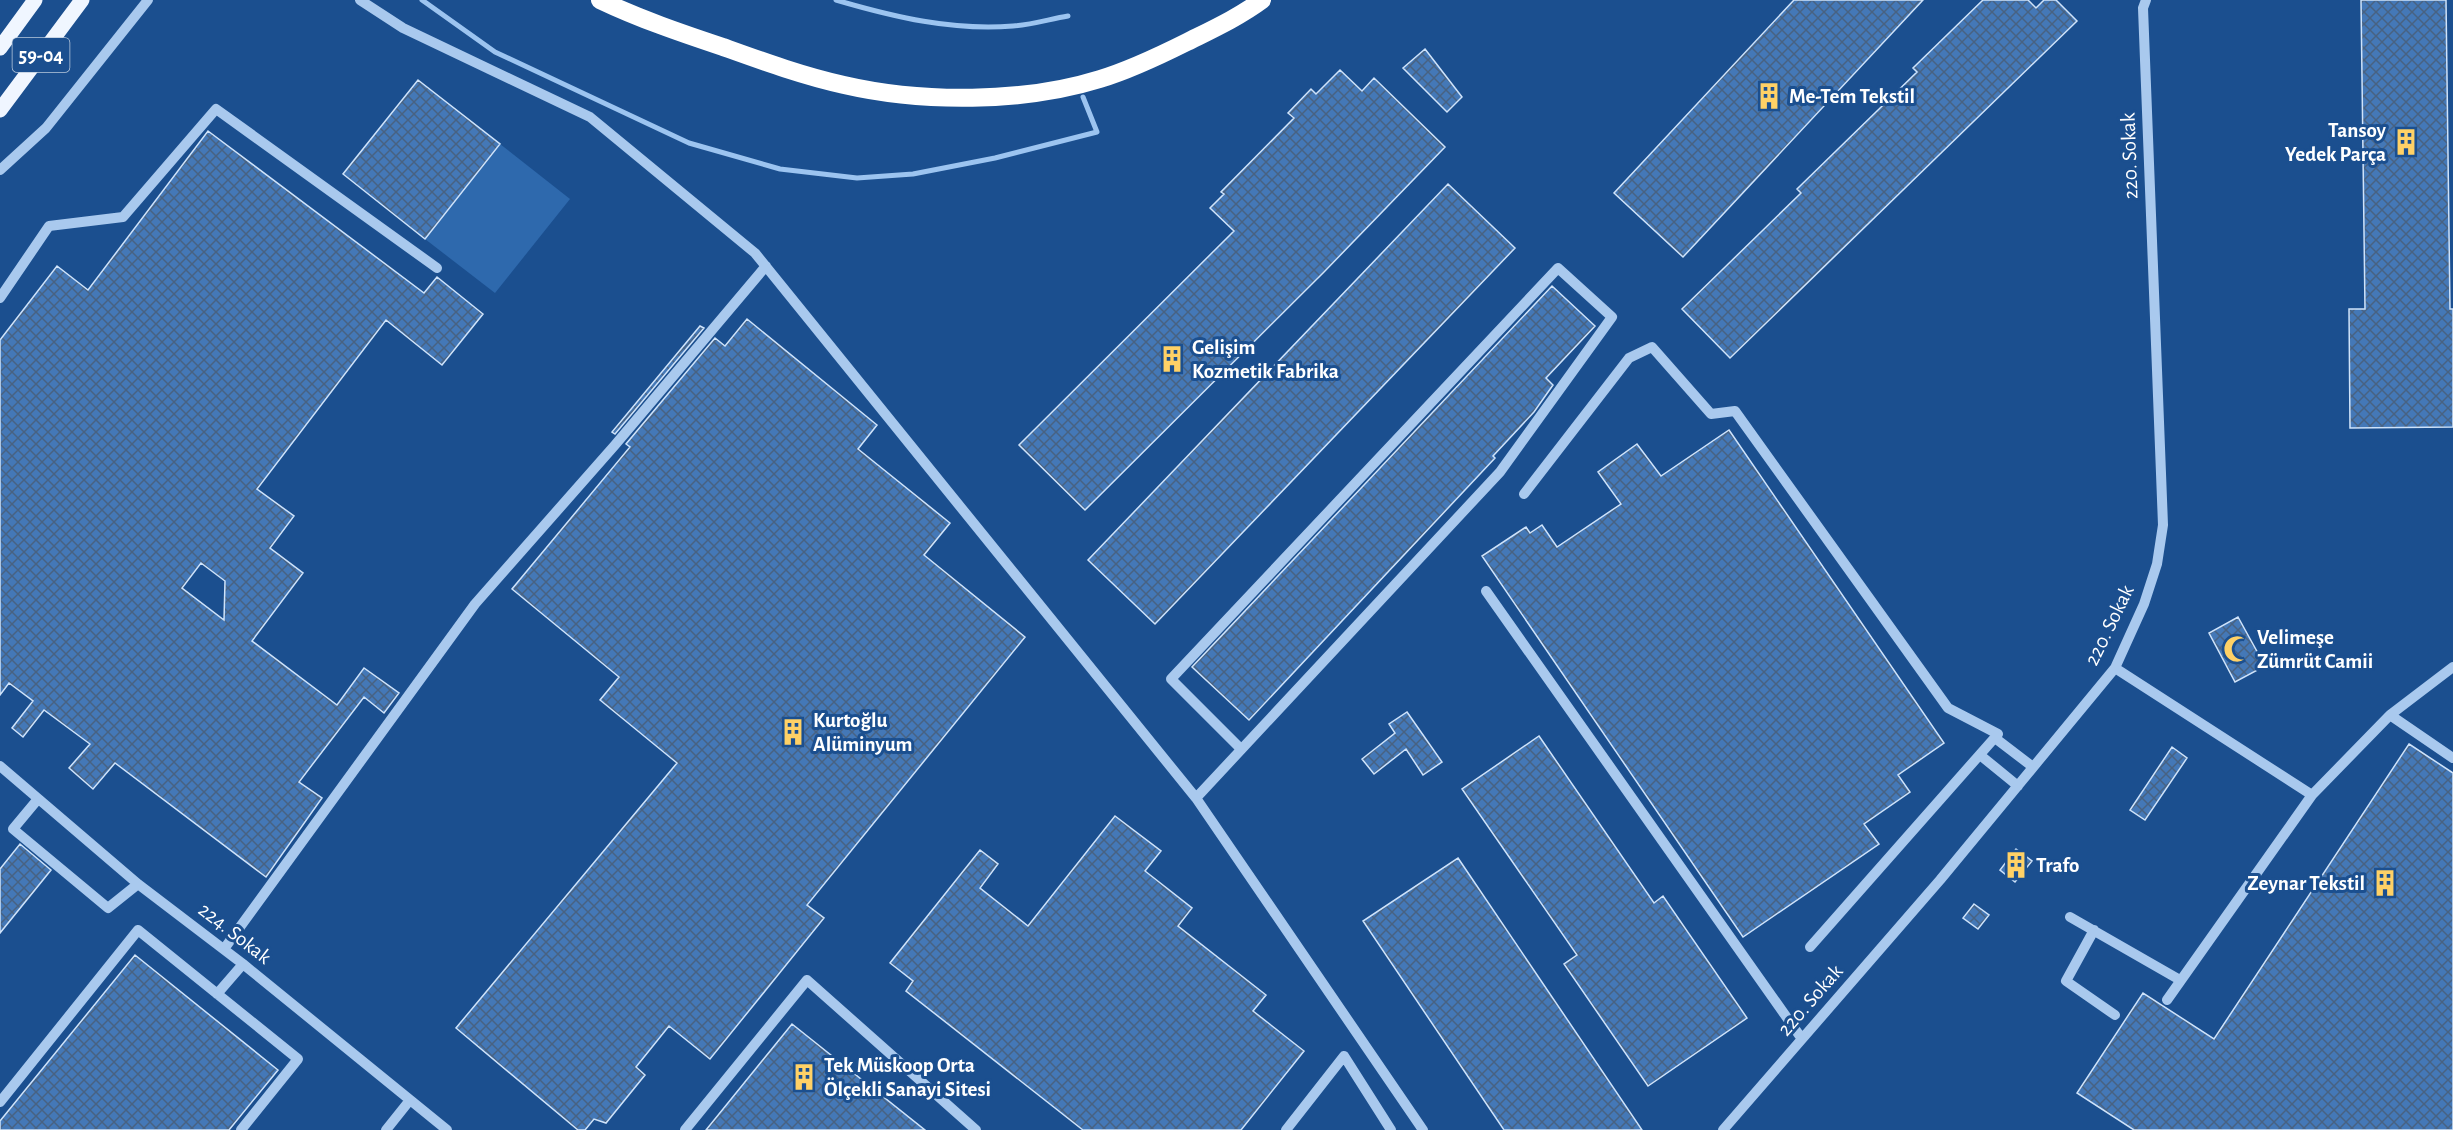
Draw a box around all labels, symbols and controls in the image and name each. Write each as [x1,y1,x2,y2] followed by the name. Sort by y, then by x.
[12,38,70,72] road number: 59-04
[1754,81,1784,111] building icon: Me-Tem Tekstil
[1789,86,1915,107] place label: Me-Tem Tekstil
[2117,112,2142,200] street label: 220. Sokak
[2285,120,2387,165] place label: Tansoy Yedek Parça
[2391,127,2421,157] building icon: Tansoy Yedek Parça
[1192,337,1339,382] place label: Gelişim Kozmetik Fabrika
[1157,344,1187,374] building icon: Gelişim Kozmetik Fabrika
[2081,581,2138,669] street label: 220. Sokak
[2257,627,2373,672] place label: Velimeşe Zümrüt Camii
[2222,634,2252,664] mosque icon: Velimeşe Zümrüt Camii
[813,710,913,755] place label: Kurtoğlu Alüminyum
[778,717,808,747] building icon: Kurtoğlu Alüminyum
[2001,850,2031,880] building icon: Trafo
[2036,855,2079,876] place label: Trafo
[2370,868,2400,898] building icon: Zeynar Tekstil
[2247,873,2365,894] place label: Zeynar Tekstil
[194,899,275,968] street label: 224. Sokak
[1774,960,1847,1040] street label: 220. Sokak
[824,1055,991,1100] place label: Tek Müskoop Orta Ölçekli Sanayi Sitesi
[789,1062,819,1092] building icon: Tek Müskoop Orta Ölçekli Sanayi Sitesi

